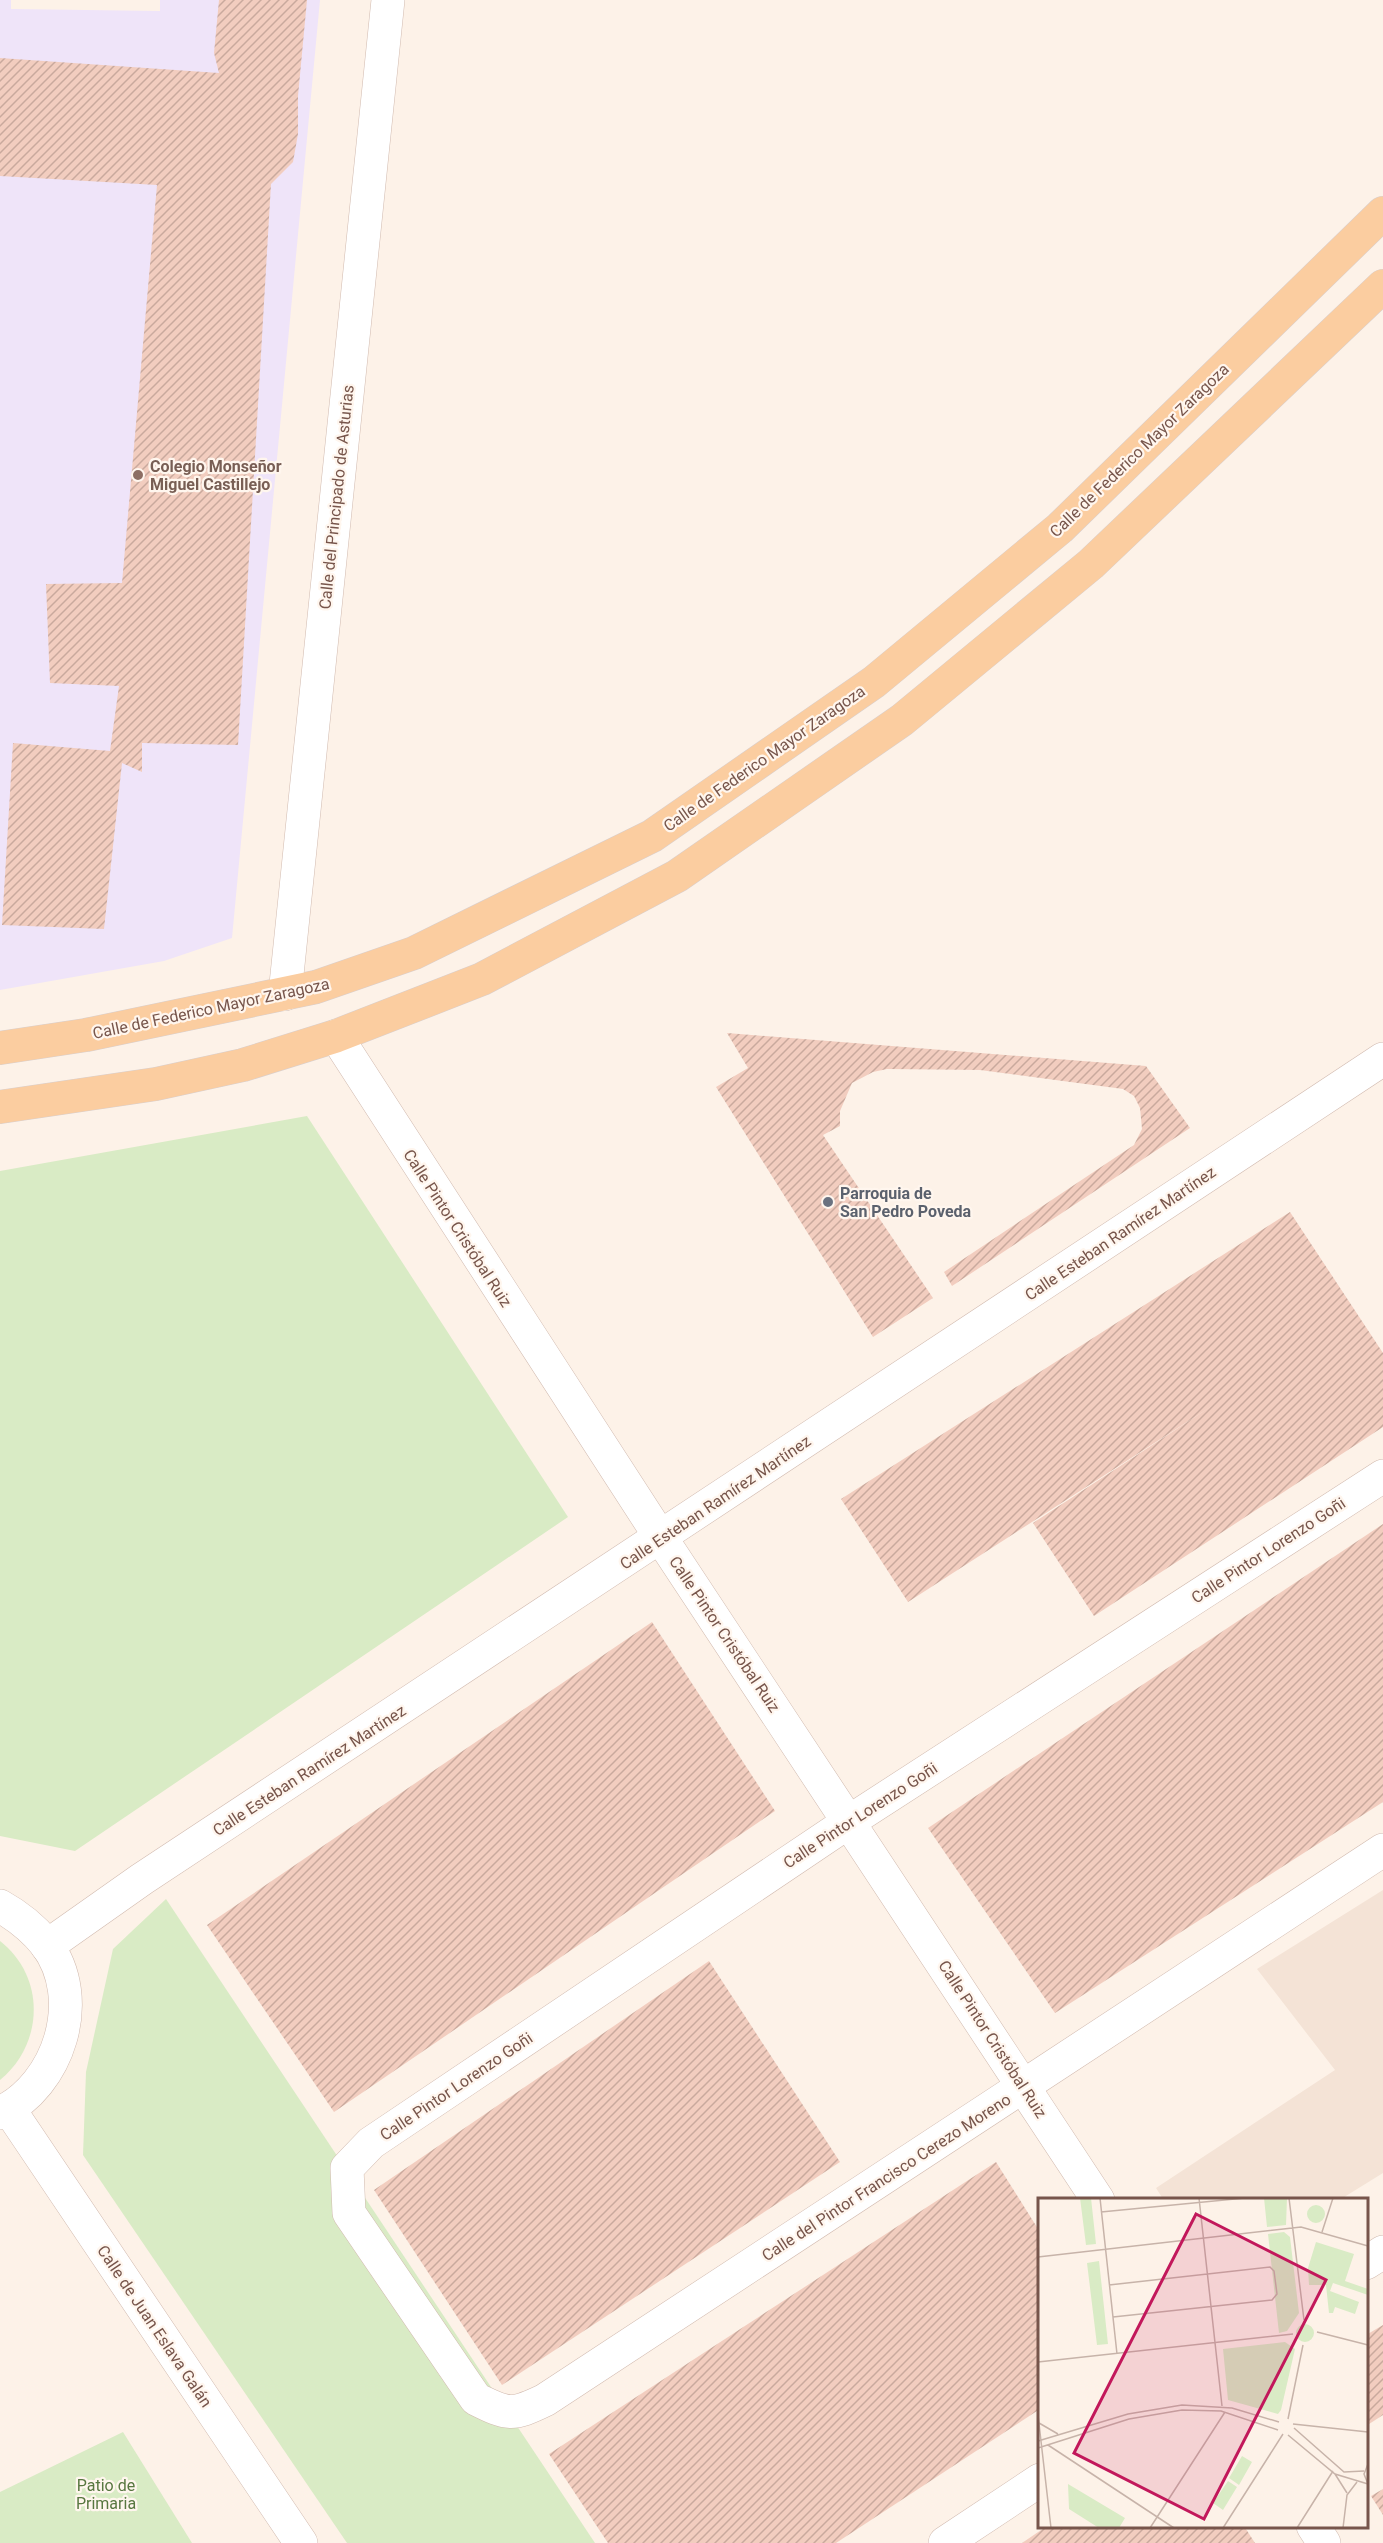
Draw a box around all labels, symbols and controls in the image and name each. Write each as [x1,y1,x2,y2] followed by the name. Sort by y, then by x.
[1046,360,1233,541] street label: Calle de Federico Mayor Zaragoza
[315,384,358,610] street label: Calle del Principado de Asturias
[150,457,282,494] place label: Colegio Monseñor Miguel Castillejo
[131,468,145,482] marker: Colegio Monseñor Miguel Castillejo
[660,681,869,835] street label: Calle de Federico Mayor Zaragoza
[91,974,331,1043] street label: Calle de Federico Mayor Zaragoza
[400,1146,516,1311] street label: Calle Pintor Cristóbal Ruiz
[1021,1162,1219,1305] street label: Calle Esteban Ramírez Martínez
[840,1184,972,1221] place label: Parroquia de San Pedro Poveda
[821,1195,835,1209] marker: Parroquia de San Pedro Poveda
[616,1431,814,1574] street label: Calle Esteban Ramírez Martínez
[1188,1493,1349,1607] street label: Calle Pintor Lorenzo Goñi
[665,1553,784,1716] street label: Calle Pintor Cristóbal Ruiz
[209,1701,409,1840] street label: Calle Esteban Ramírez Martínez
[780,1758,941,1872] street label: Calle Pintor Lorenzo Goñi
[935,1957,1051,2122] street label: Calle Pintor Cristóbal Ruiz
[376,2028,536,2145] street label: Calle Pintor Lorenzo Goñi
[758,2090,1014,2265] street label: Calle del Pintor Francisco Cerezo Moreno
[1038,2198,1368,2528] inset map
[93,2242,216,2411] street label: Calle de Juan Eslava Galán
[76,2476,136,2513] park label: Patio de Primaria

